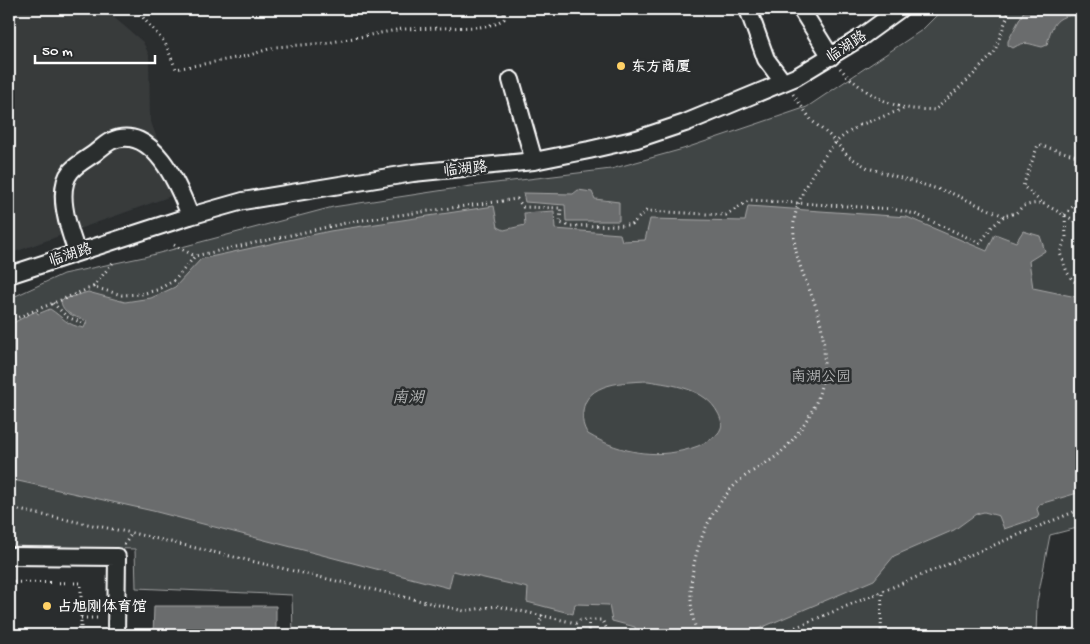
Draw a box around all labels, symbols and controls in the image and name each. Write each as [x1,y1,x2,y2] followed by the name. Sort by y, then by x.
[823,28,871,67] street label: 临湖路
[35,32,155,64] scale bar
[42,43,73,61] text: 50 m
[631,58,691,77] place label: 东方商厦
[615,60,627,72] marker: 东方商厦
[442,159,489,181] street label: 临湖路
[46,240,95,271] street label: 临湖路
[791,368,851,387] park label: 南湖公园
[392,388,426,409] water label: 南湖
[57,599,147,617] place label: 占旭刚体育馆
[41,600,53,612] marker: 占旭刚体育馆

